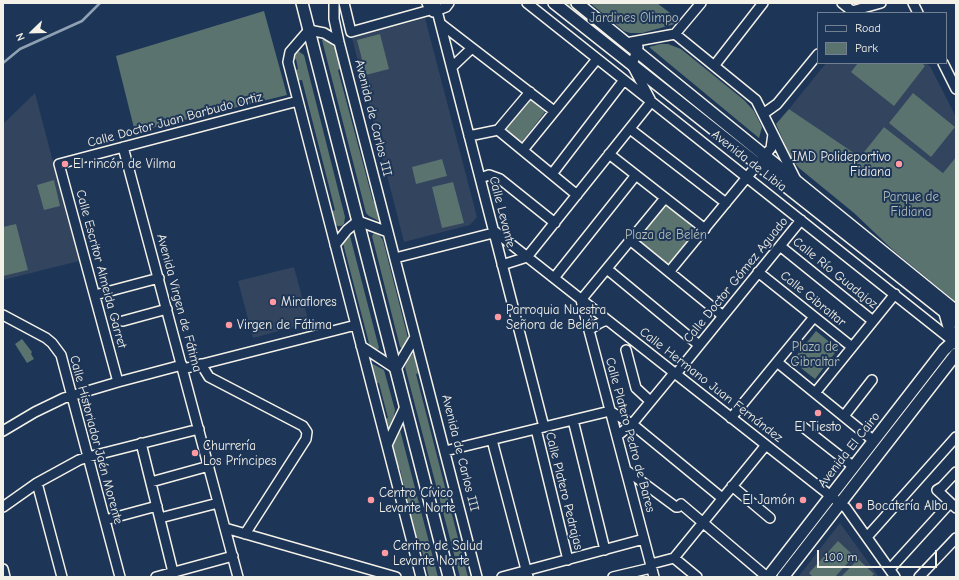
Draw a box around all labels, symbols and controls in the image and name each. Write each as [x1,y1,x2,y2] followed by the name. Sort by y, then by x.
[589,10,679,26] park label: Jardines Olimpo
[12,12,52,52] north arrow
[817,12,947,64] legend
[855,21,881,35] text: Road
[13,31,28,43] text: N
[855,41,878,55] text: Park
[351,58,395,178] street label: Avenida de Carlos III
[86,89,264,151] street label: Calle Doctor Juan Barbudo Ortiz
[708,127,790,195] street label: Avenida de Libia
[792,149,891,180] place label: IMD Polideportivo Fidiana
[73,156,176,172] place label: El rincón de Vilma
[60,159,70,169] marker: El rincón de Vilma
[894,159,904,169] marker: IMD Polideportivo Fidiana
[486,175,518,249] street label: Calle Levante
[72,188,130,350] street label: Calle Escritor Almeida Garret
[883,189,939,220] park label: Parque de Fidiana
[680,214,792,346] street label: Calle Doctor Gómez Aguado
[625,227,707,243] park label: Plaza de Belén
[153,232,205,374] street label: Avenida Virgen de Fátima
[789,234,881,312] street label: Calle Río Guadajoz
[777,268,849,330] street label: Calle Gibraltar
[281,294,337,310] place label: Miraflores
[268,297,278,307] marker: Miraflores
[506,302,606,333] place label: Parroquia Nuestra Señora de Belén
[493,312,503,322] marker: Parroquia Nuestra Señora de Belén
[237,317,332,333] place label: Virgen de Fátima
[224,320,234,330] marker: Virgen de Fátima
[636,324,786,446] street label: Calle Hermano Juan Fernández
[791,339,839,370] park label: Plaza de Gibraltar
[66,354,126,526] street label: Calle Historiador Jaén Morente
[602,356,658,514] street label: Calle Platero Pedro de Bares
[438,393,482,513] street label: Avenida de Carlos III
[813,408,823,418] marker: El Tiesto
[815,409,883,491] street label: Avenida El Cairo
[795,419,841,435] place label: El Tiesto
[542,430,586,552] street label: Calle Platero Pedrajas
[203,438,276,469] place label: Churrería Los Príncipes
[190,448,200,458] marker: Churrería Los Príncipes
[379,485,456,516] place label: Centro Cívico Levante Norte
[743,492,795,508] place label: El Jamón
[366,495,376,505] marker: Centro Cívico Levante Norte
[798,495,808,505] marker: El Jamón
[867,498,948,514] place label: Bocatería Alba
[854,501,864,511] marker: Bocatería Alba
[393,538,483,569] place label: Centro de Salud Levante Norte
[819,542,939,568] scale bar
[380,548,390,558] marker: Centro de Salud Levante Norte
[824,550,857,564] text: 100 m

